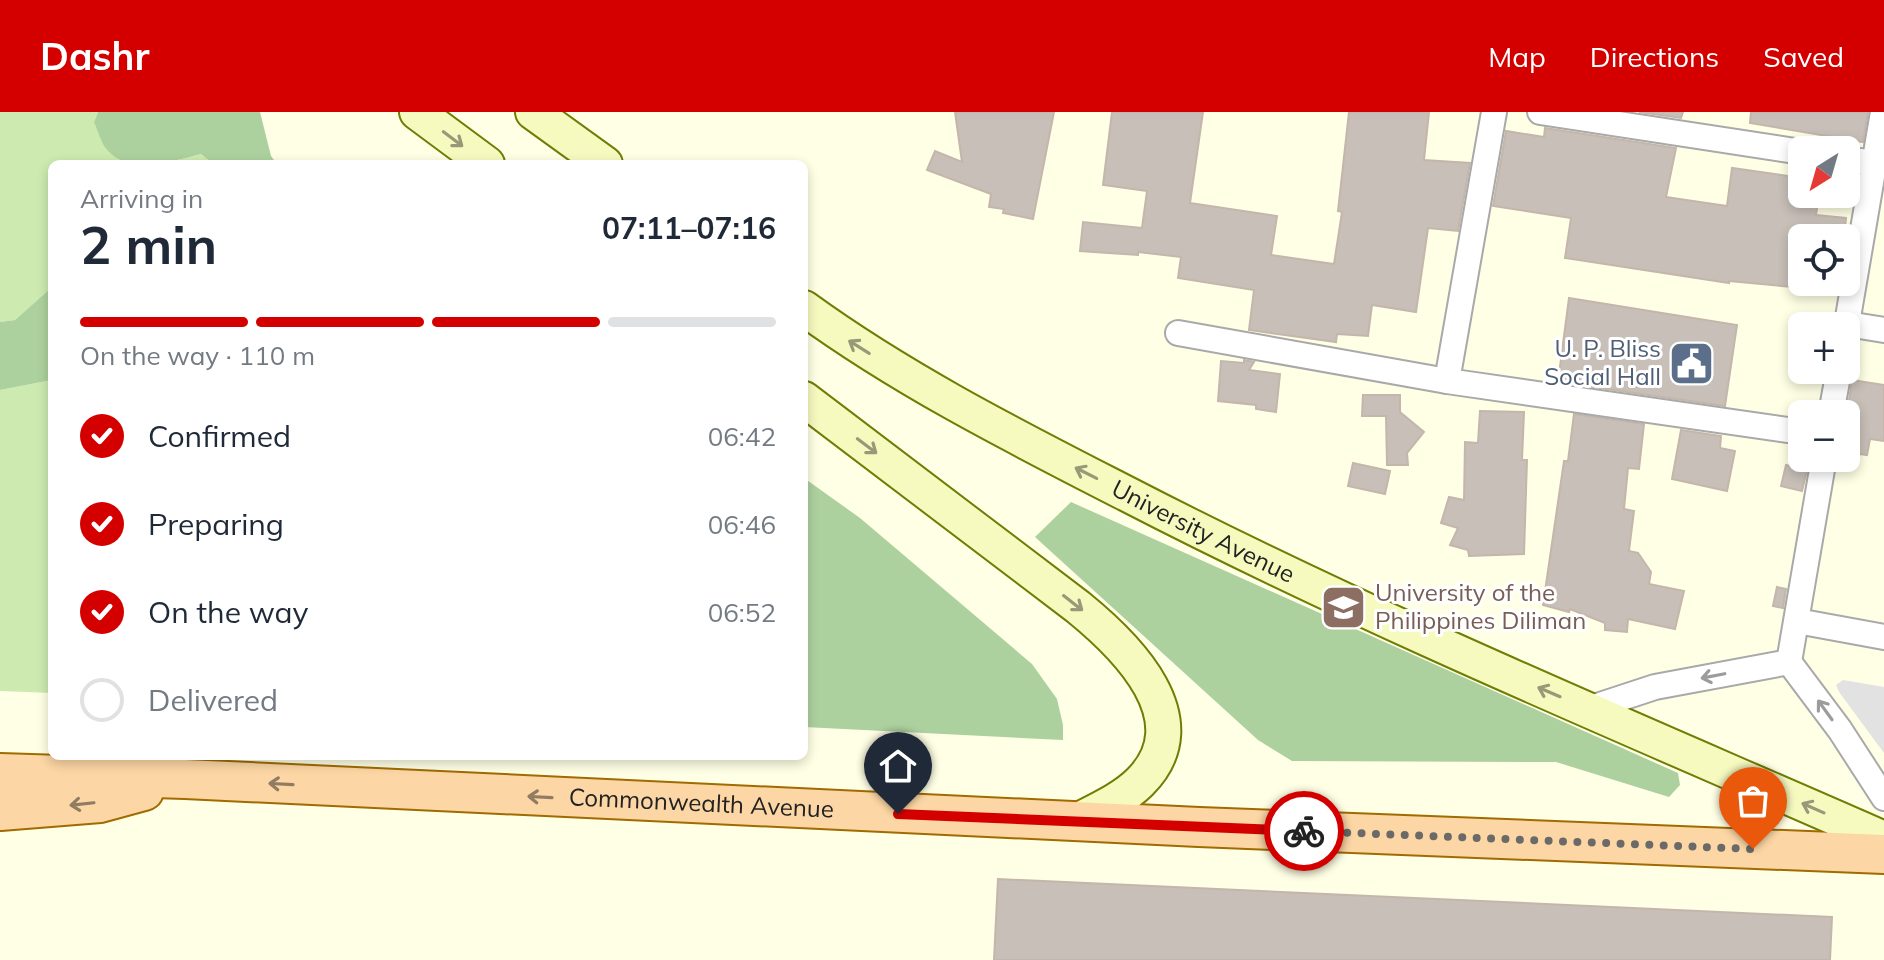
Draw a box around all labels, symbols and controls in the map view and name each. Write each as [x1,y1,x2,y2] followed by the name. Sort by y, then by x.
[40,32,149,80] text: Dashr
[1488,39,1546,74] text: Map
[1590,39,1719,74] text: Directions
[1763,39,1844,74] text: Saved
[442,130,463,147] one-way arrow
[1788,136,1860,208] north arrow
[1788,136,1860,472] map controls
[80,182,203,215] text: Arriving in
[602,209,776,247] text: 07:11–07:16
[80,212,217,277] text: 2 min
[1788,224,1860,296] button: locate
[1788,312,1860,384] button: +
[1544,333,1661,391] place label: U. P. Bliss Social Hall
[80,339,315,372] text: On the way · 110 m
[848,339,871,355] one-way arrow
[1668,339,1716,387] public building icon: U. P. Bliss Social Hall
[1788,400,1860,472] button: −
[80,414,124,458] icon: check
[148,417,291,455] text: Confirmed
[708,420,776,453] text: 06:42
[855,437,877,454] one-way arrow
[1075,465,1099,480] one-way arrow
[1107,473,1300,589] street label: University Avenue
[80,502,124,546] icon: check
[148,505,284,543] text: Preparing
[708,508,776,541] text: 06:46
[1375,577,1586,635] place label: University of the Philippines Diliman
[1320,583,1368,631] school or university icon: University of the Philippines Diliman
[80,590,124,634] icon: check
[148,593,308,631] text: On the way
[1062,595,1083,612] one-way arrow
[708,596,776,629] text: 06:52
[1701,669,1726,684] one-way arrow
[148,681,278,719] text: Delivered
[1537,684,1562,699] one-way arrow
[1817,700,1834,721] one-way arrow
[864,732,932,814] pin
[876,744,920,788] icon: home
[1719,767,1787,849] pin
[268,777,295,792] one-way arrow
[1731,779,1775,823] icon: bag
[568,781,835,824] street label: Commonwealth Avenue
[527,789,554,804] one-way arrow
[1264,791,1344,871] courier
[69,797,96,812] one-way arrow
[1801,799,1825,814] one-way arrow
[1282,809,1326,853] icon: bike

